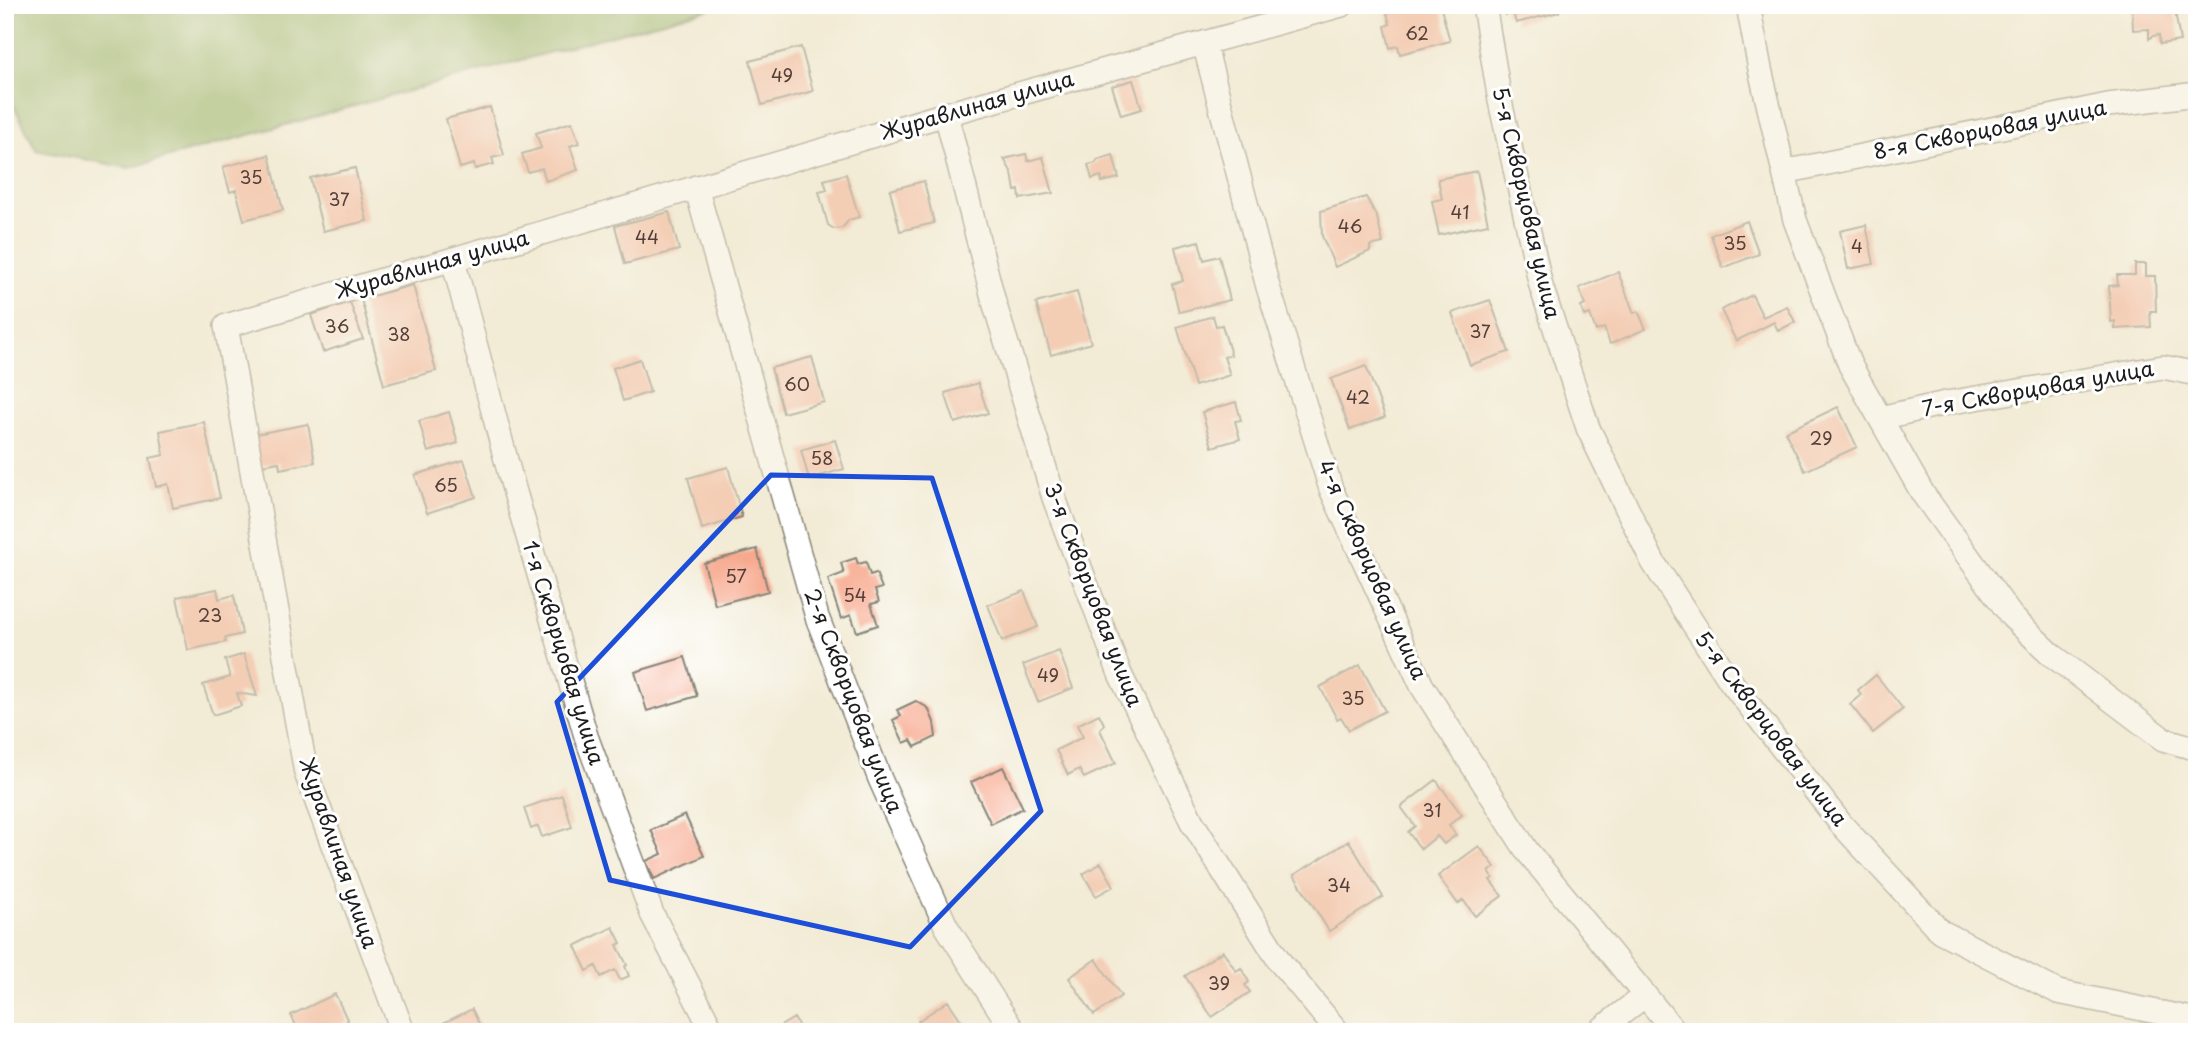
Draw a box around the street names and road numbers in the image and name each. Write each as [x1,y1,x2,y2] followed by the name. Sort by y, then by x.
[876,61,1078,147] street label: Журавлиная улица
[1486,83,1570,322] street label: 5-я Скворцовая улица
[1870,90,2110,166] street label: 8-я Скворцовая улица
[331,220,533,306] street label: Журавлиная улица
[1919,351,2157,423] street label: 7-я Скворцовая улица
[1311,454,1437,685] street label: 4-я Скворцовая улица
[1037,478,1153,712] street label: 3-я Скворцовая улица
[516,536,615,769] street label: 1-я Скворцовая улица
[797,583,913,818] street label: 2-я Скворцовая улица
[1688,623,1857,833] street label: 5-я Скворцовая улица
[292,752,388,953] street label: Журавлиная улица

